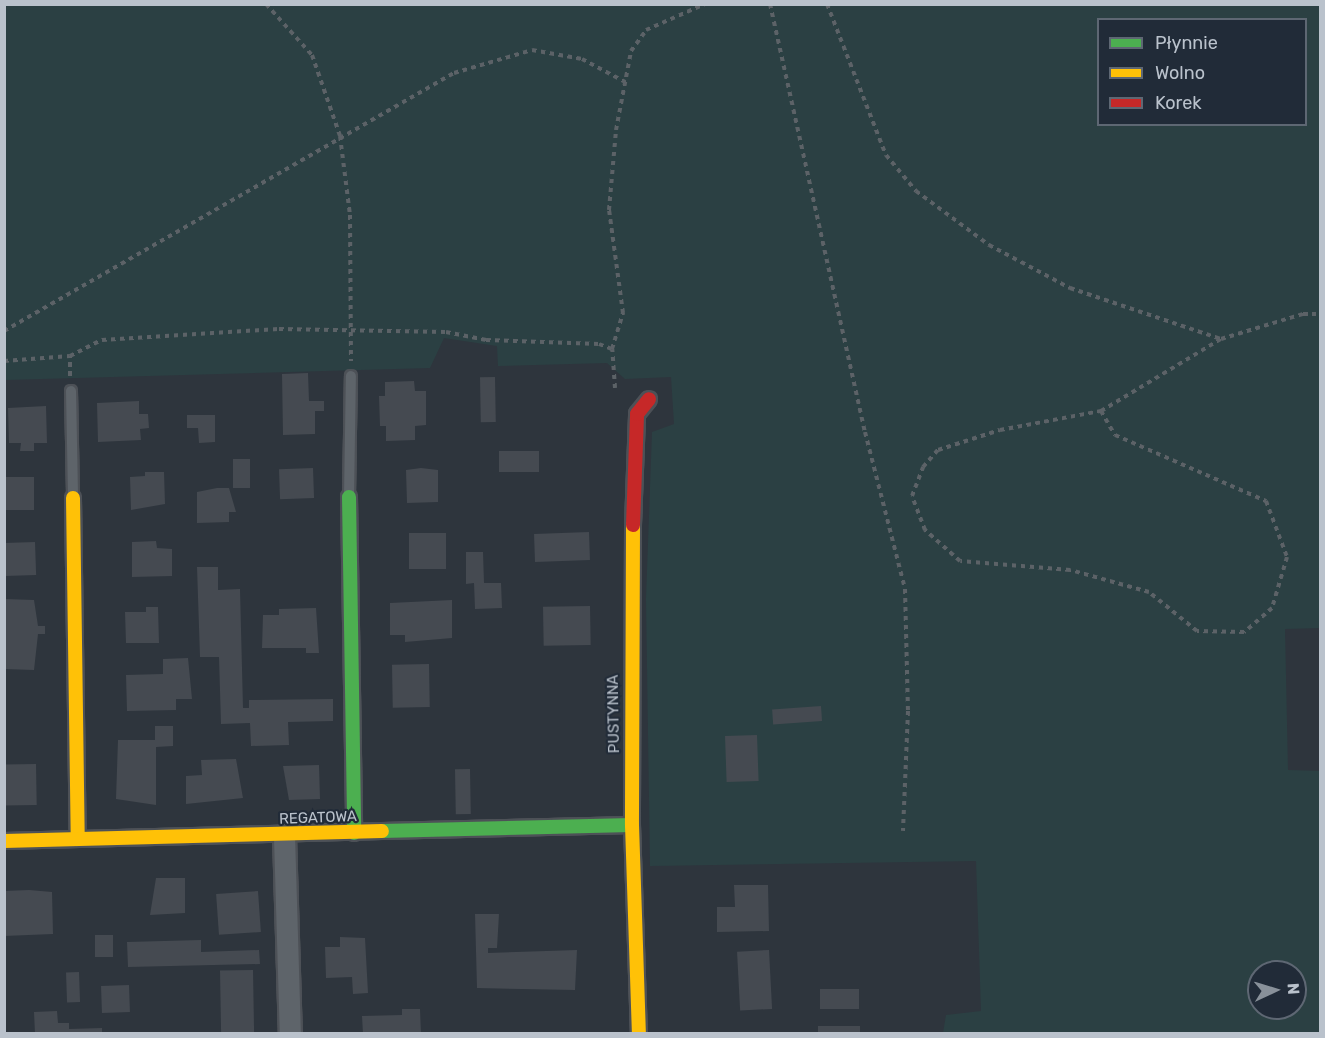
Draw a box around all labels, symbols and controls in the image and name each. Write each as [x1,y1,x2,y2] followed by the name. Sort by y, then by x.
[1097,18,1307,126] legend
[1155,32,1218,54] text: Płynnie
[1155,62,1205,84] text: Wolno
[1155,92,1202,114] text: Korek
[604,675,624,753] street label: PUSTYNNA
[279,808,357,828] street label: REGATOWA
[1247,960,1307,1020] north arrow
[1284,982,1303,995] text: N

